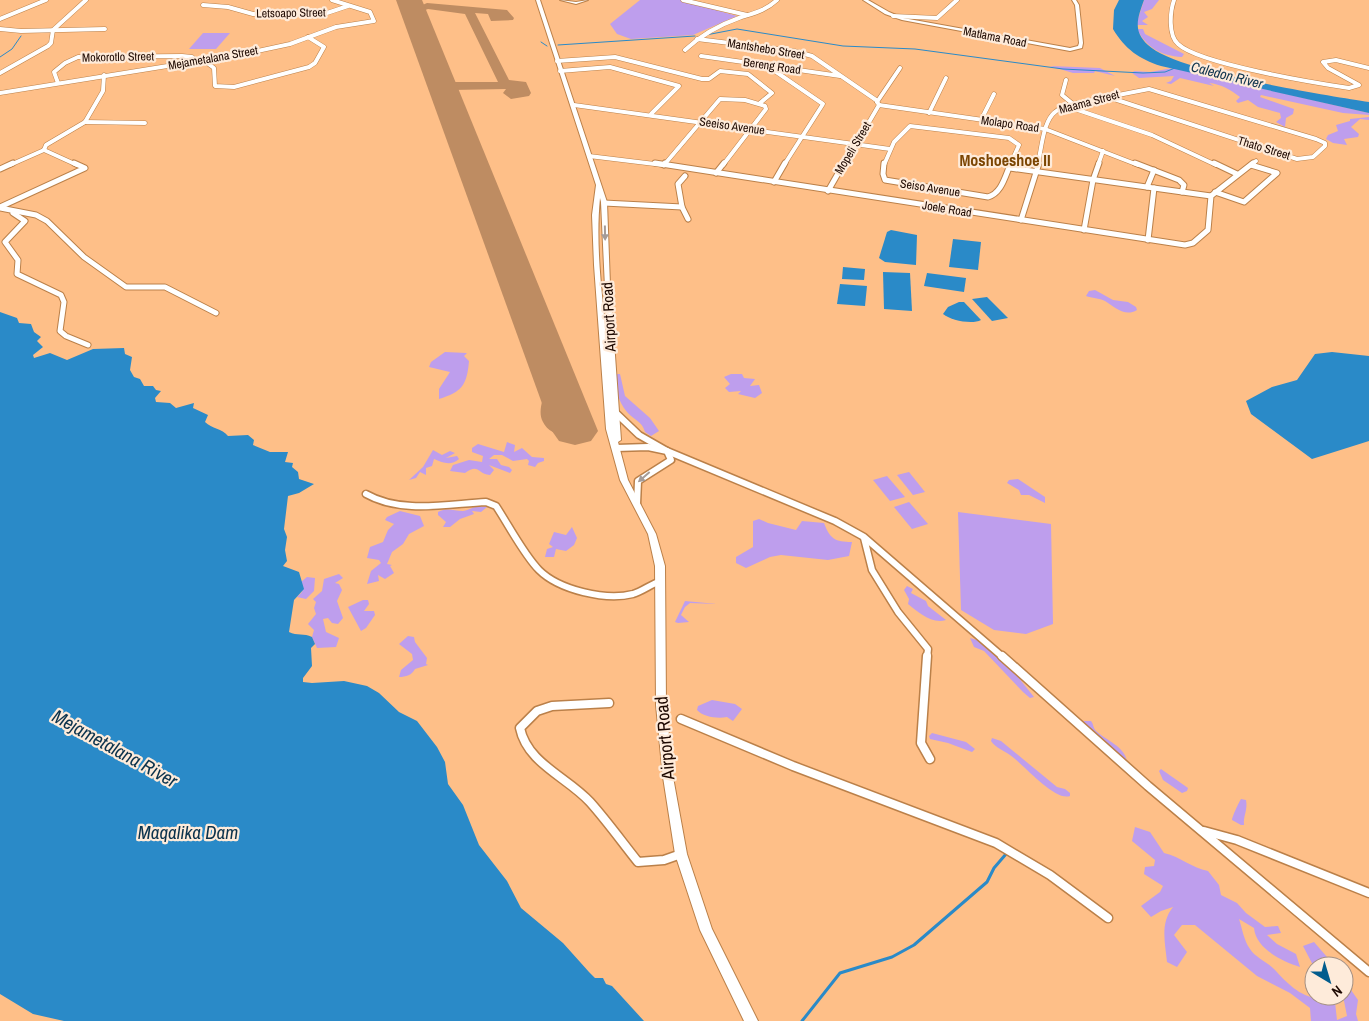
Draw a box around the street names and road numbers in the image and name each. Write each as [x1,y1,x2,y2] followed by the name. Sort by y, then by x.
[256,4,326,22] street label: Letsoapo Street
[962,23,1028,51] street label: Matlama Road
[726,35,806,63] street label: Mantshebo Street
[167,42,259,74] street label: Mejametalana Street
[82,48,154,66] street label: Mokorotlo Street
[742,54,802,78] street label: Bereng Road
[1057,86,1121,118] street label: Maama Street
[980,112,1040,136] street label: Molapo Road
[698,113,766,139] street label: Seeiso Avenue
[831,119,875,177] street label: Mopeli Street
[1236,132,1292,164] street label: Thato Street
[899,175,961,201] street label: Seiso Avenue
[921,197,973,221] street label: Joele Road
[596,282,621,353] street label: Airport Road
[648,695,681,782] street label: Airport Road

